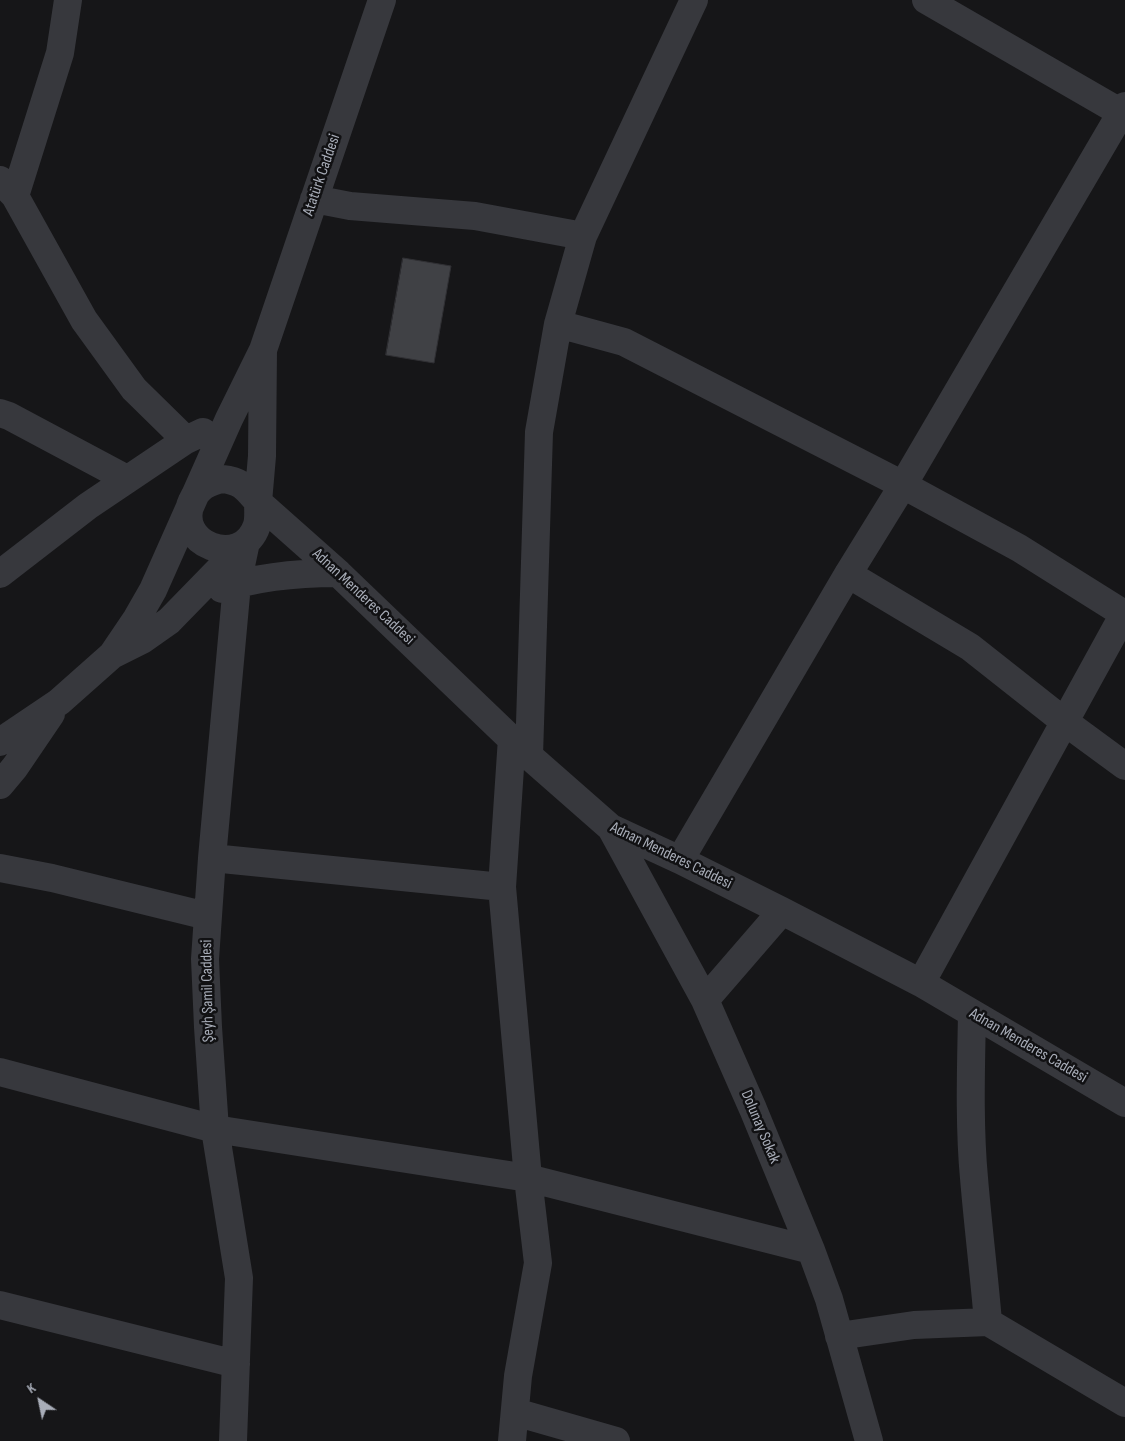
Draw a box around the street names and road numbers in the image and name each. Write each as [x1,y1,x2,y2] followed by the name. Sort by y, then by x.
[299,132,345,218] street label: Atatürk Caddesi
[308,545,418,649] street label: Adnan Menderes Caddesi
[607,818,735,894] street label: Adnan Menderes Caddesi
[198,940,218,1042] street label: Şeyh Şamil Caddesi
[966,1004,1090,1088] street label: Adnan Menderes Caddesi
[736,1088,784,1166] street label: Dolunay Sokak

